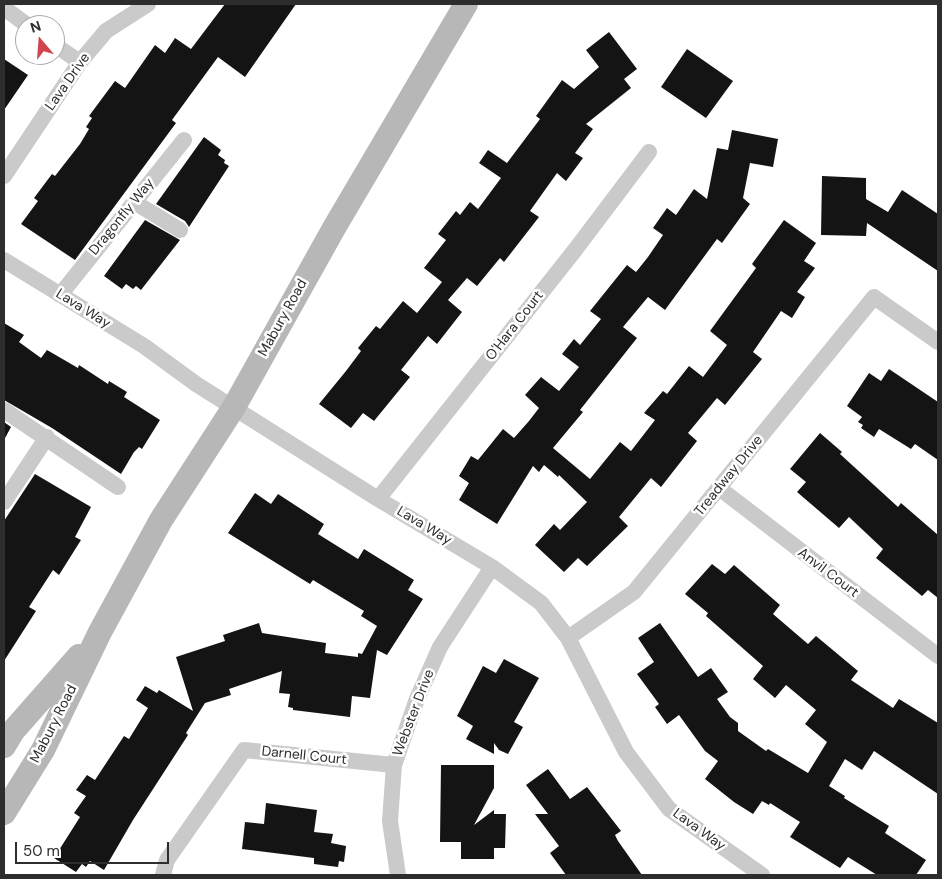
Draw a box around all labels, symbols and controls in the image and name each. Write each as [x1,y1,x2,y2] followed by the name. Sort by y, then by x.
[15,15,65,65] north arrow
[28,17,43,37] text: N
[42,50,94,114] street label: Lava Drive
[86,175,158,259] street label: Dragonfly Way
[255,277,311,359] street label: Mabury Road
[53,286,113,332] street label: Lava Way
[483,288,547,364] street label: O'Hara Court
[691,432,767,520] street label: Treadway Drive
[393,503,455,549] street label: Lava Way
[794,545,862,601] street label: Anvil Court
[390,667,438,759] street label: Webster Drive
[27,682,81,766] street label: Mabury Road
[261,743,347,769] street label: Darnell Court
[669,805,729,855] street label: Lava Way
[18,832,171,864] scale bar
[23,841,60,861] text: 50 m

